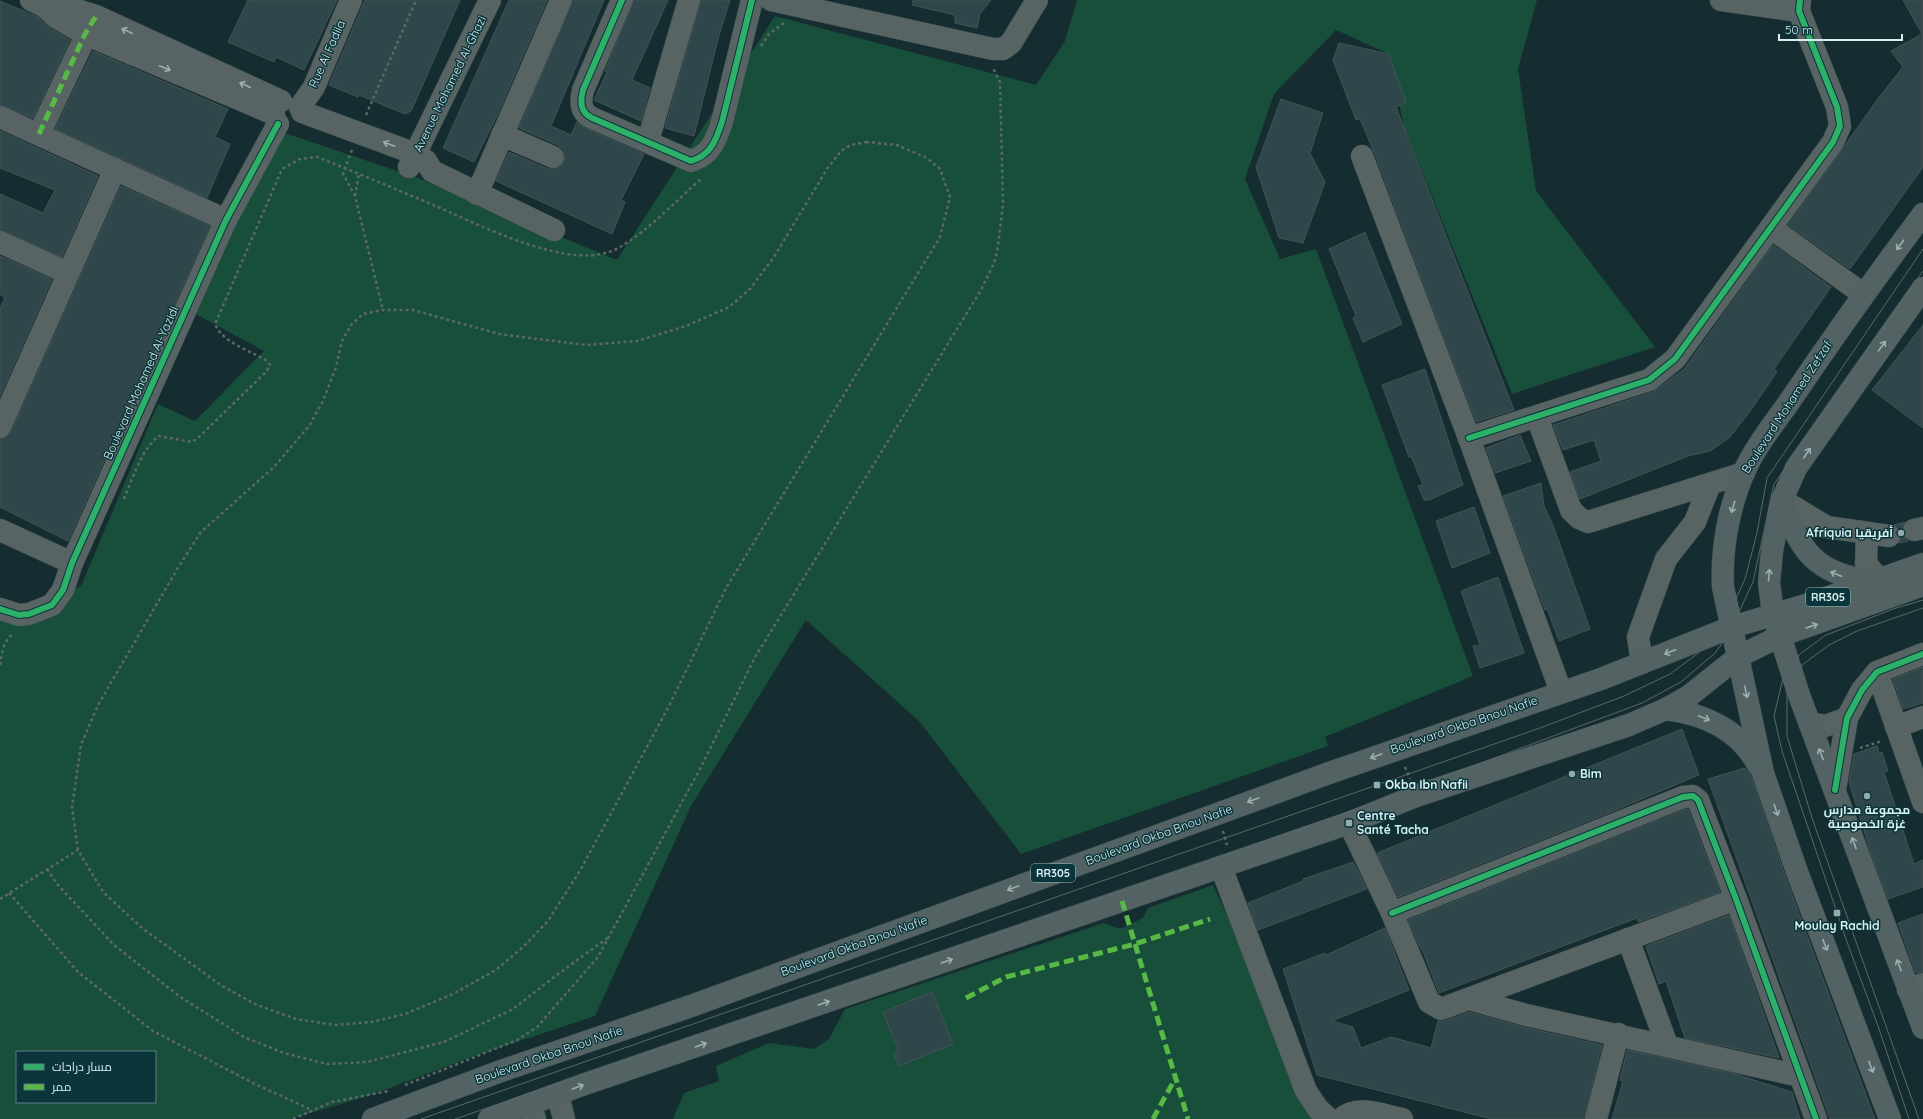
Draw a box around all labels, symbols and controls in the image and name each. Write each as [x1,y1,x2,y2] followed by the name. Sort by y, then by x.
[410,13,489,154] street label: Avenue Mohamed Al-Ghazi
[1779,16,1902,42] scale bar
[305,18,348,90] street label: Rue Al Fadila
[1785,22,1813,37] text: 50 m
[122,27,134,34] one-way arrow
[158,65,170,72] one-way arrow
[240,81,252,88] one-way arrow
[383,139,395,147] one-way arrow
[1895,240,1904,251] one-way arrow
[100,304,181,462] street label: Boulevard Mohamed Al-Yazidi
[1738,337,1836,476] street label: Boulevard Mohamed Zefzaf
[1878,341,1886,352] one-way arrow
[1803,447,1811,458] one-way arrow
[1729,500,1736,513] one-way arrow
[1806,525,1893,541] place label: Afriquia أفريقيا
[1896,528,1906,538] marker: Afriquia أفريقيا
[1766,569,1773,582] one-way arrow
[1831,569,1843,577] one-way arrow
[1806,588,1850,606] road number: RR305
[1806,622,1819,629] one-way arrow
[1664,649,1676,657] one-way arrow
[1743,686,1751,699] one-way arrow
[1388,692,1540,757] street label: Boulevard Okba Bnou Nafie
[1698,714,1710,722] one-way arrow
[1817,748,1825,760] one-way arrow
[1369,753,1382,760] one-way arrow
[1580,766,1602,781] place label: Bim
[1567,769,1577,779] marker: Bim
[1385,777,1468,792] place label: Okba Ibn Nafii
[1372,780,1382,790] marker: Okba Ibn Nafii
[1862,791,1872,801] marker: مجموعة مدارس غزة الخصوصية
[1247,797,1260,804] one-way arrow
[1083,801,1234,868] street label: Boulevard Okba Bnou Nafie
[1824,802,1910,832] place label: مجموعة مدارس غزة الخصوصية
[1772,804,1780,816] one-way arrow
[1357,808,1429,837] place label: Centre Santé Tacha
[1344,818,1354,828] marker: Centre Santé Tacha
[1850,838,1858,850] one-way arrow
[1031,864,1075,882] road number: RR305
[1007,885,1020,892] one-way arrow
[1832,908,1842,918] marker: Moulay Rachid
[778,912,929,979] street label: Boulevard Okba Bnou Nafie
[1794,918,1880,933] place label: Moulay Rachid
[1821,939,1829,951] one-way arrow
[941,957,953,965] one-way arrow
[1895,960,1903,972] one-way arrow
[818,999,831,1006] one-way arrow
[473,1022,625,1087] street label: Boulevard Okba Bnou Nafie
[695,1041,708,1048] one-way arrow
[16,1051,156,1103] legend
[52,1059,112,1074] text: مسار دراجات
[1867,1061,1875,1073] one-way arrow
[51,1079,71,1094] text: ممر
[572,1082,584,1090] one-way arrow

